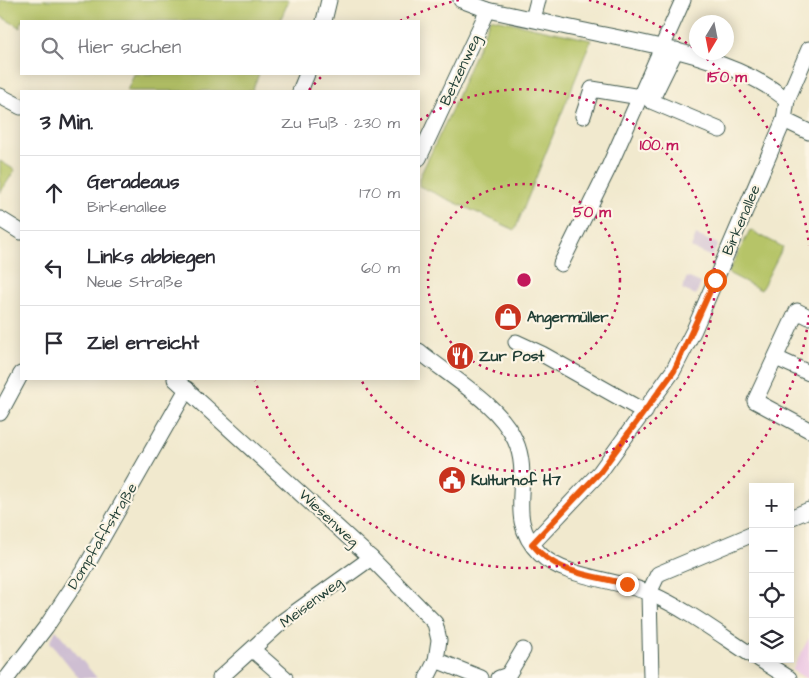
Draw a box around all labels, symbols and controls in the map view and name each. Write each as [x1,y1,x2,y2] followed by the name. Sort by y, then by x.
[689,15,734,60] north arrow
[20,20,420,75] search box
[435,31,487,109] street label: Betzenweg
[38,34,66,62] icon: search
[78,34,181,61] text: Hier suchen
[707,67,747,88] text: 150 m
[40,108,93,137] text: 3 Min.
[281,112,400,134] text: Zu Fuß · 230 m
[640,135,679,156] text: 100 m
[87,169,179,196] text: Geradeaus
[40,179,68,207] icon: ahead
[359,182,400,204] text: 170 m
[717,182,766,259] street label: Birkenallee
[87,196,167,218] text: Birkenallee
[573,202,611,223] text: 50 m
[87,244,215,271] text: Links abbiegen
[40,254,68,282] icon: left
[361,257,400,279] text: 60 m
[704,269,727,292] route start
[87,271,183,293] text: Neue Straße
[515,271,533,289] centre of rings
[493,302,523,332] shop icon: Angermüller
[527,307,609,330] place label: Angermüller
[40,329,68,357] icon: arrive
[87,330,199,357] text: Ziel erreicht
[445,341,475,371] restaurant icon: Zur Post
[479,346,545,367] place label: Zur Post
[437,465,467,495] public building icon: Kulturhof H7
[471,470,562,491] place label: Kulturhof H7
[62,479,143,593] street label: Dompfaffstraße
[749,483,794,663] map controls
[749,483,794,528] button: +
[293,485,364,553] street label: Wiesenweg
[749,528,794,573] button: −
[275,572,348,634] street label: Meisenweg
[616,573,639,596] route end
[749,573,794,618] button: locate
[749,618,794,663] button: layers

